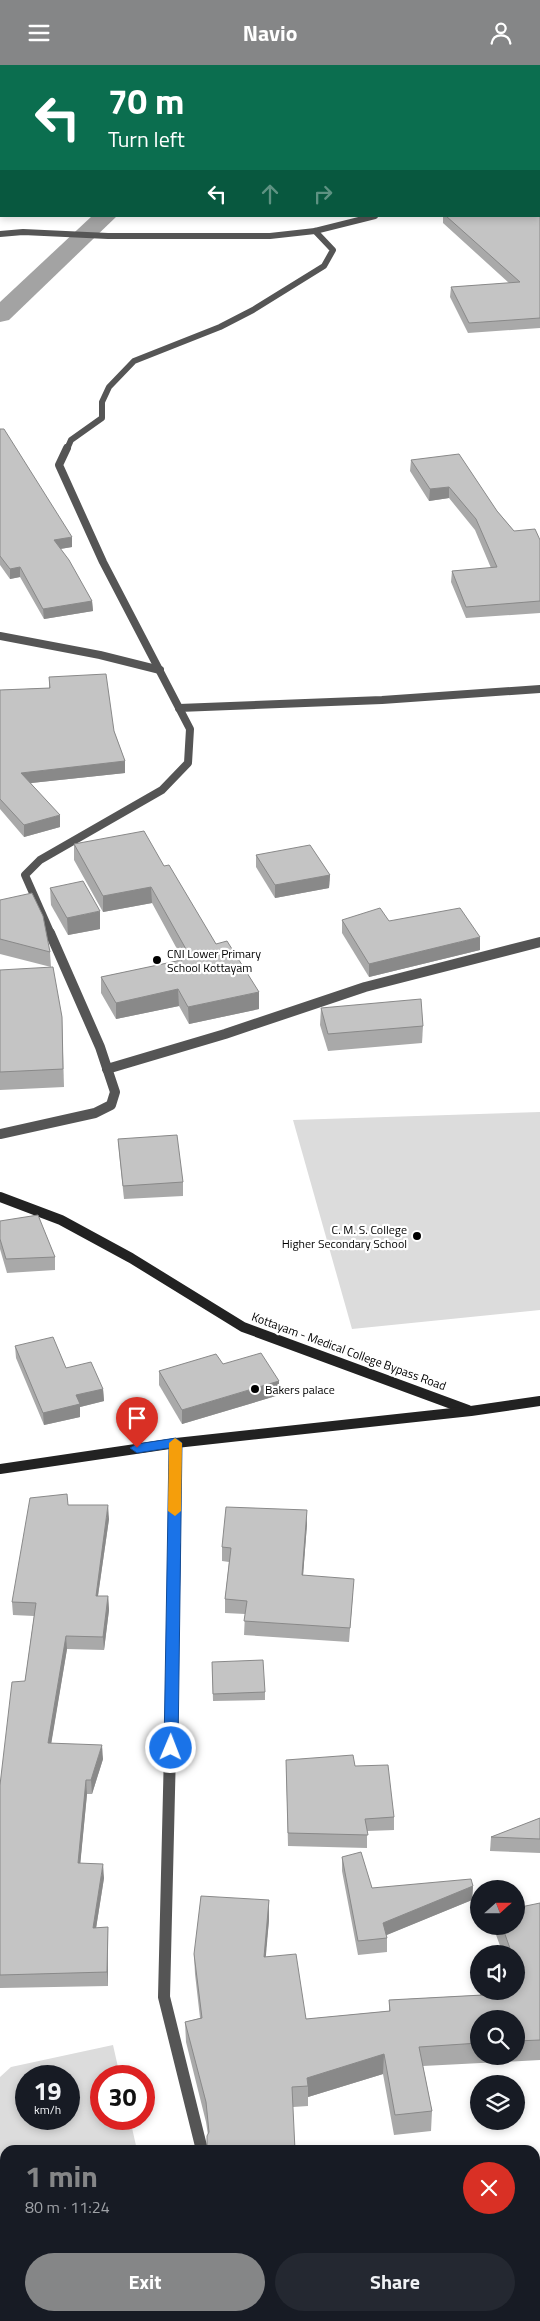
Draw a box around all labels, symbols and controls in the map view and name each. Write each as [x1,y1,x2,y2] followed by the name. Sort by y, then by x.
[243,16,297,50] text: Navio
[25,19,53,47] icon: menu
[487,19,515,47] icon: person
[108,74,184,128] text: 70 m
[25,85,90,150] icon: left
[108,122,185,156] text: Turn left
[203,180,231,208] icon: left
[256,180,284,208] icon: ahead
[309,180,337,208] icon: right
[167,944,261,977] place label: CNI Lower Primary School Kottayam
[151,954,163,966] marker: CNI Lower Primary School Kottayam
[282,1220,407,1253] place label: C. M. S. College Higher Secondary School
[411,1230,423,1242] marker: C. M. S. College Higher Secondary School
[249,1307,449,1395] street label: Kottayam - Medical College Bypass Road
[265,1380,335,1399] place label: Bakers palace
[249,1383,261,1395] marker: Bakers palace
[116,1397,158,1448] pin
[123,1404,151,1432] icon: arrive
[144,1721,196,1773] position arrow
[470,1880,525,1935] north arrow
[470,1880,525,2130] map controls
[470,1945,525,2000] button: sound
[470,2010,525,2065] button: search
[90,2065,155,2130] speed limit sign: 30
[33,2072,62,2110] text: 19
[470,2075,525,2130] button: layers
[34,2100,61,2119] text: km/h
[25,2153,98,2199] text: 1 min
[463,2162,515,2214] button: close
[25,2195,110,2219] text: 80 m · 11:24
[25,2253,265,2311] button: Exit
[275,2253,515,2311] button: Share

